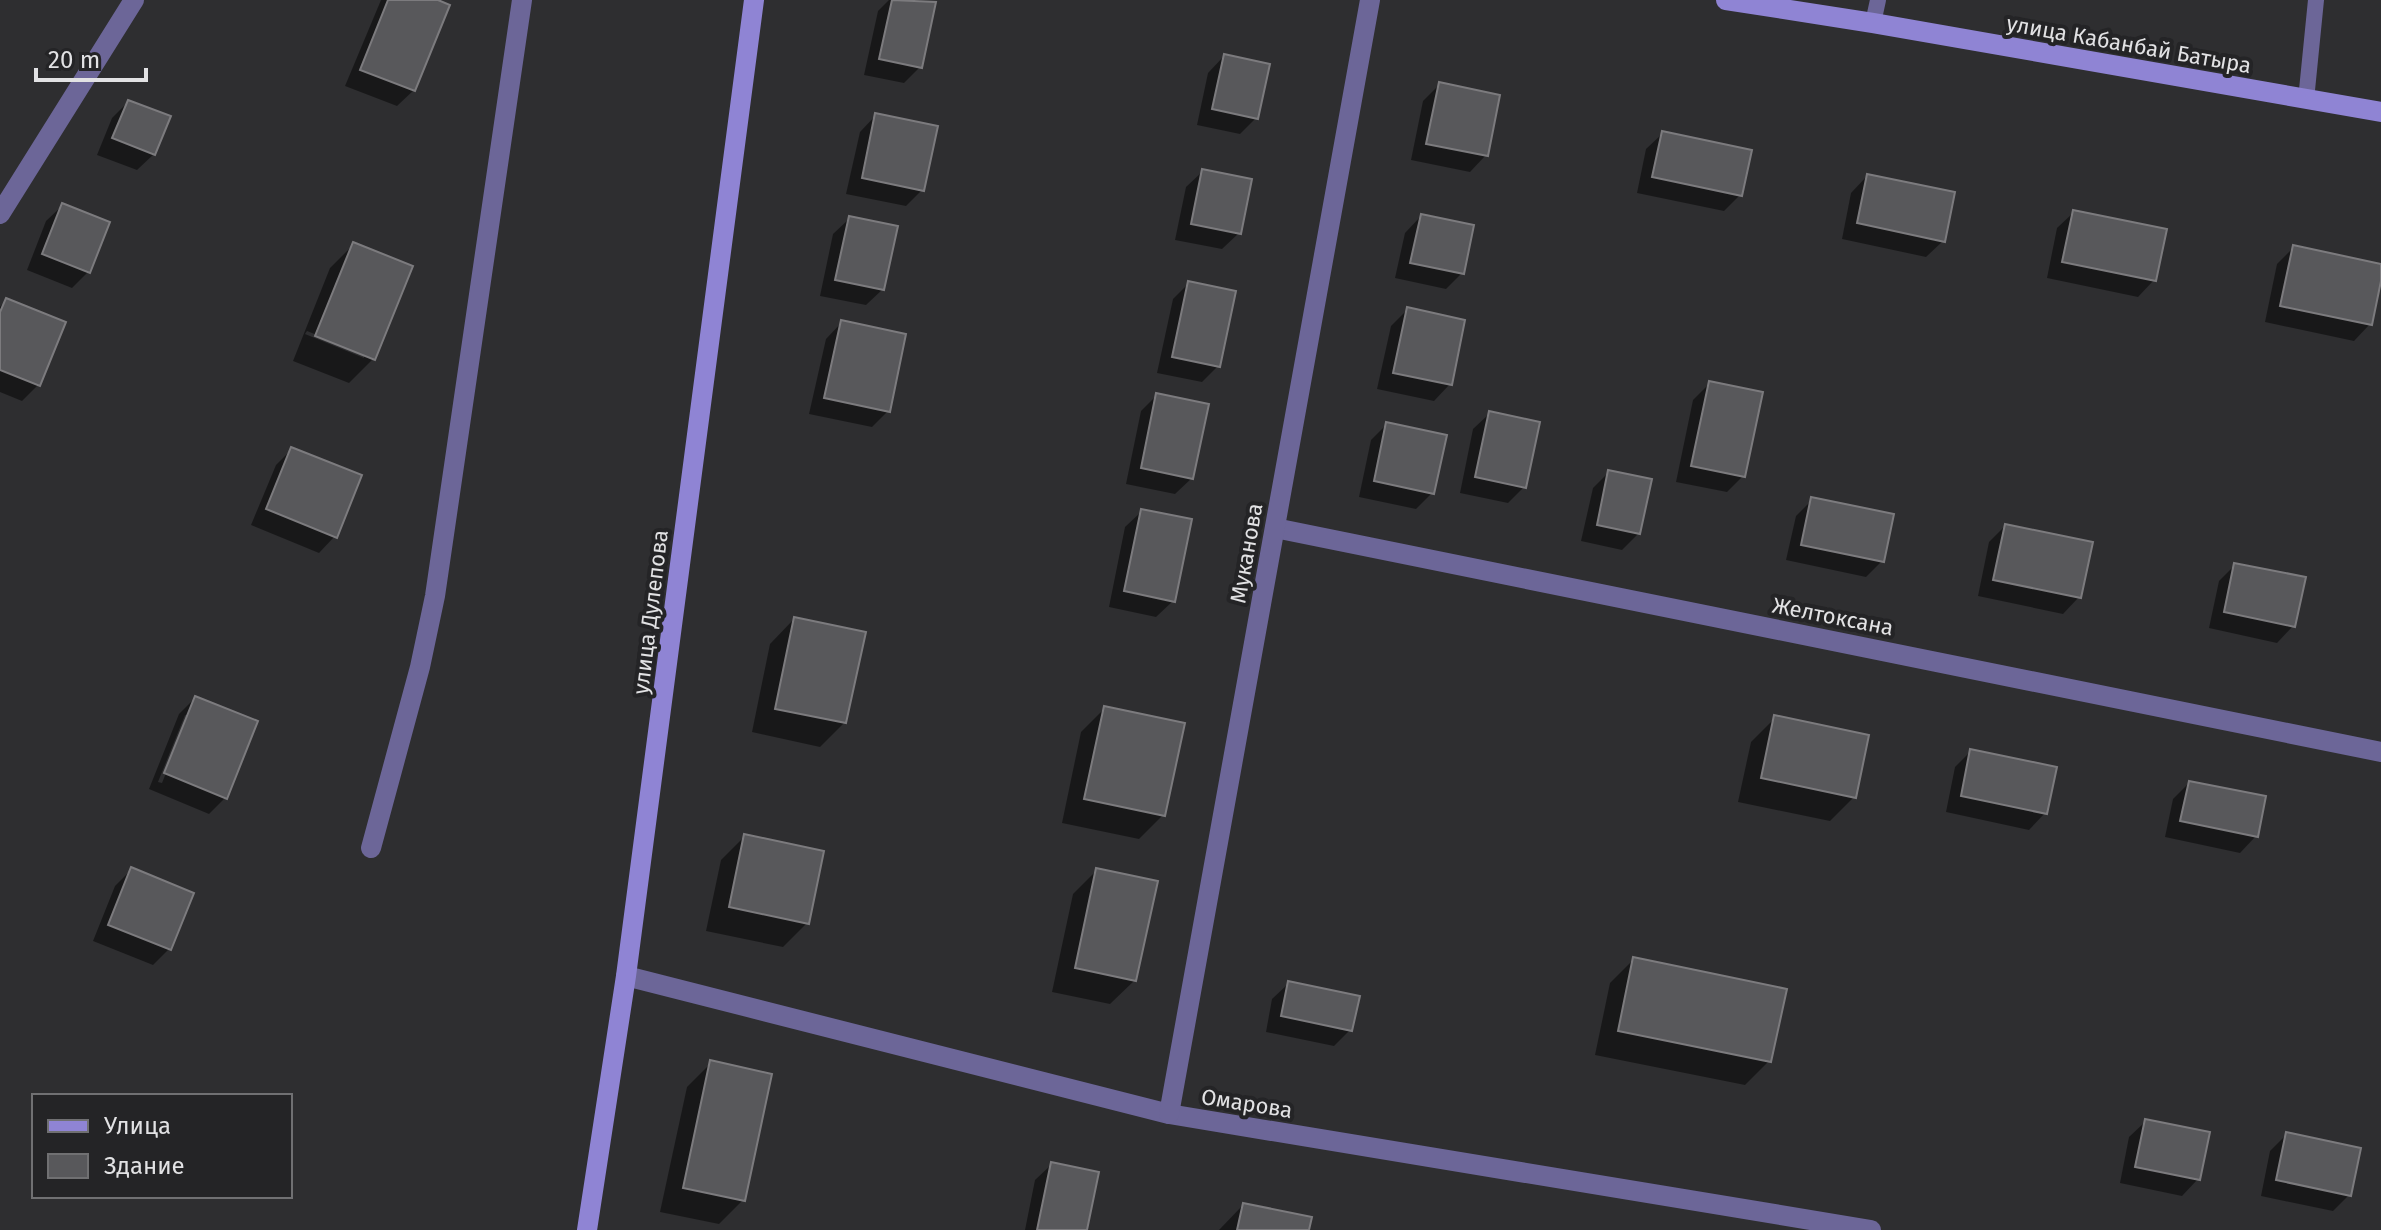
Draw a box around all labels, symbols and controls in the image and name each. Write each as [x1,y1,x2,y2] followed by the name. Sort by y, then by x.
[2004,10,2253,79] street label: улица Кабанбай Батыра
[36,32,146,82] scale bar
[48,46,100,74] text: 20 m
[1224,501,1269,605] street label: Муканова
[627,528,674,696] street label: улица Дулепова
[1770,592,1896,641] street label: Желтоксана
[1199,1083,1294,1124] street label: Омарова
[32,1094,292,1198] legend
[104,1112,171,1140] text: Улица
[104,1152,185,1180] text: Здание

